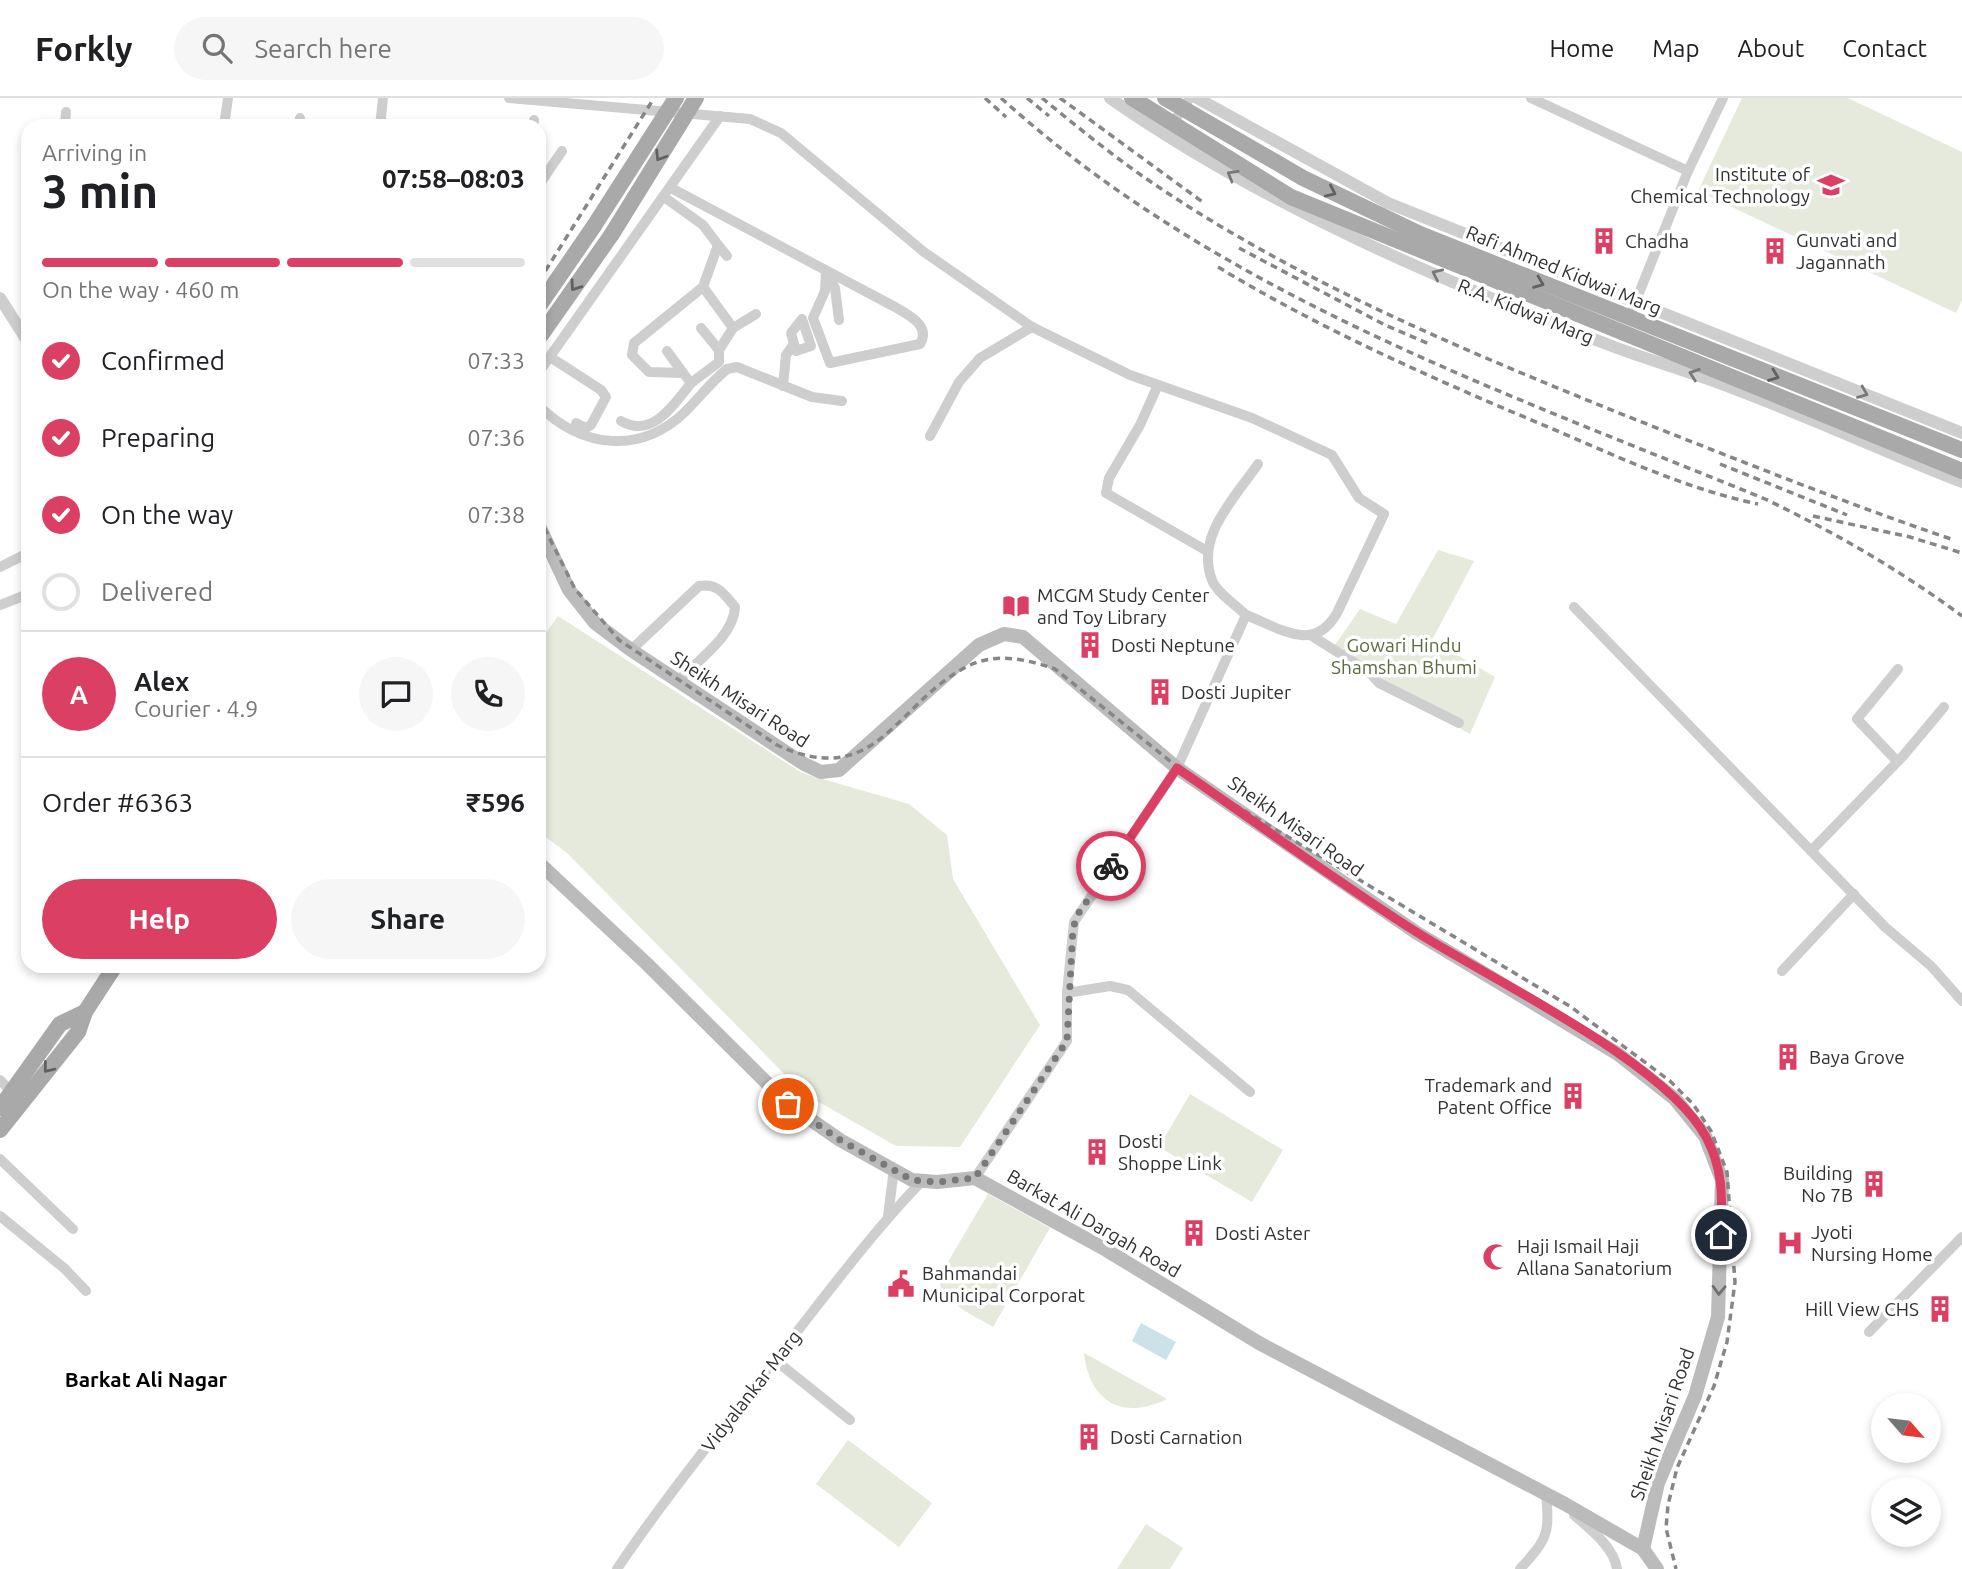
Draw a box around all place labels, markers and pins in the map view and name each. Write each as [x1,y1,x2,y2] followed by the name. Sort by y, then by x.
[1630,163,1811,207] place label: Institute of Chemical Technology
[1816,170,1846,200] school or university icon: Institute of Chemical Technology
[1589,226,1619,256] building icon: Chadha
[1796,229,1897,273] place label: Gunvati and Jagannath
[1625,230,1689,252] place label: Chadha
[1760,236,1790,266] building icon: Gunvati and Jagannath
[1037,584,1209,628] place label: MCGM Study Center and Toy Library
[1001,591,1031,621] library icon: MCGM Study Center and Toy Library
[1075,630,1105,660] building icon: Dosti Neptune
[1111,634,1235,656] place label: Dosti Neptune
[1145,677,1175,707] building icon: Dosti Jupiter
[1181,681,1291,703] place label: Dosti Jupiter
[1773,1042,1803,1072] building icon: Baya Grove
[1809,1046,1905,1068] place label: Baya Grove
[758,1074,818,1134] pin
[1424,1074,1552,1118] place label: Trademark and Patent Office
[1558,1081,1588,1111] building icon: Trademark and Patent Office
[1118,1130,1222,1174] place label: Dosti Shoppe Link
[1082,1137,1112,1167] building icon: Dosti Shoppe Link
[1783,1162,1853,1206] place label: Building No 7B
[1859,1169,1889,1199] building icon: Building No 7B
[1691,1205,1751,1265] pin
[1179,1218,1209,1248] building icon: Dosti Aster
[1811,1221,1933,1265] place label: Jyoti Nursing Home
[1215,1222,1310,1244] place label: Dosti Aster
[1775,1228,1805,1258] hospital icon: Jyoti Nursing Home
[1517,1235,1672,1279] place label: Haji Ismail Haji Allana Sanatorium
[1481,1242,1511,1272] mosque icon: Haji Ismail Haji Allana Sanatorium
[922,1262,1086,1306] place label: Bahmandai Municipal Corporat
[886,1269,916,1299] public building icon: Bahmandai Municipal Corporat
[1925,1294,1955,1324] building icon: Hill View CHS
[1805,1298,1919,1320] place label: Hill View CHS
[1074,1422,1104,1452] building icon: Dosti Carnation
[1110,1426,1243,1448] place label: Dosti Carnation

